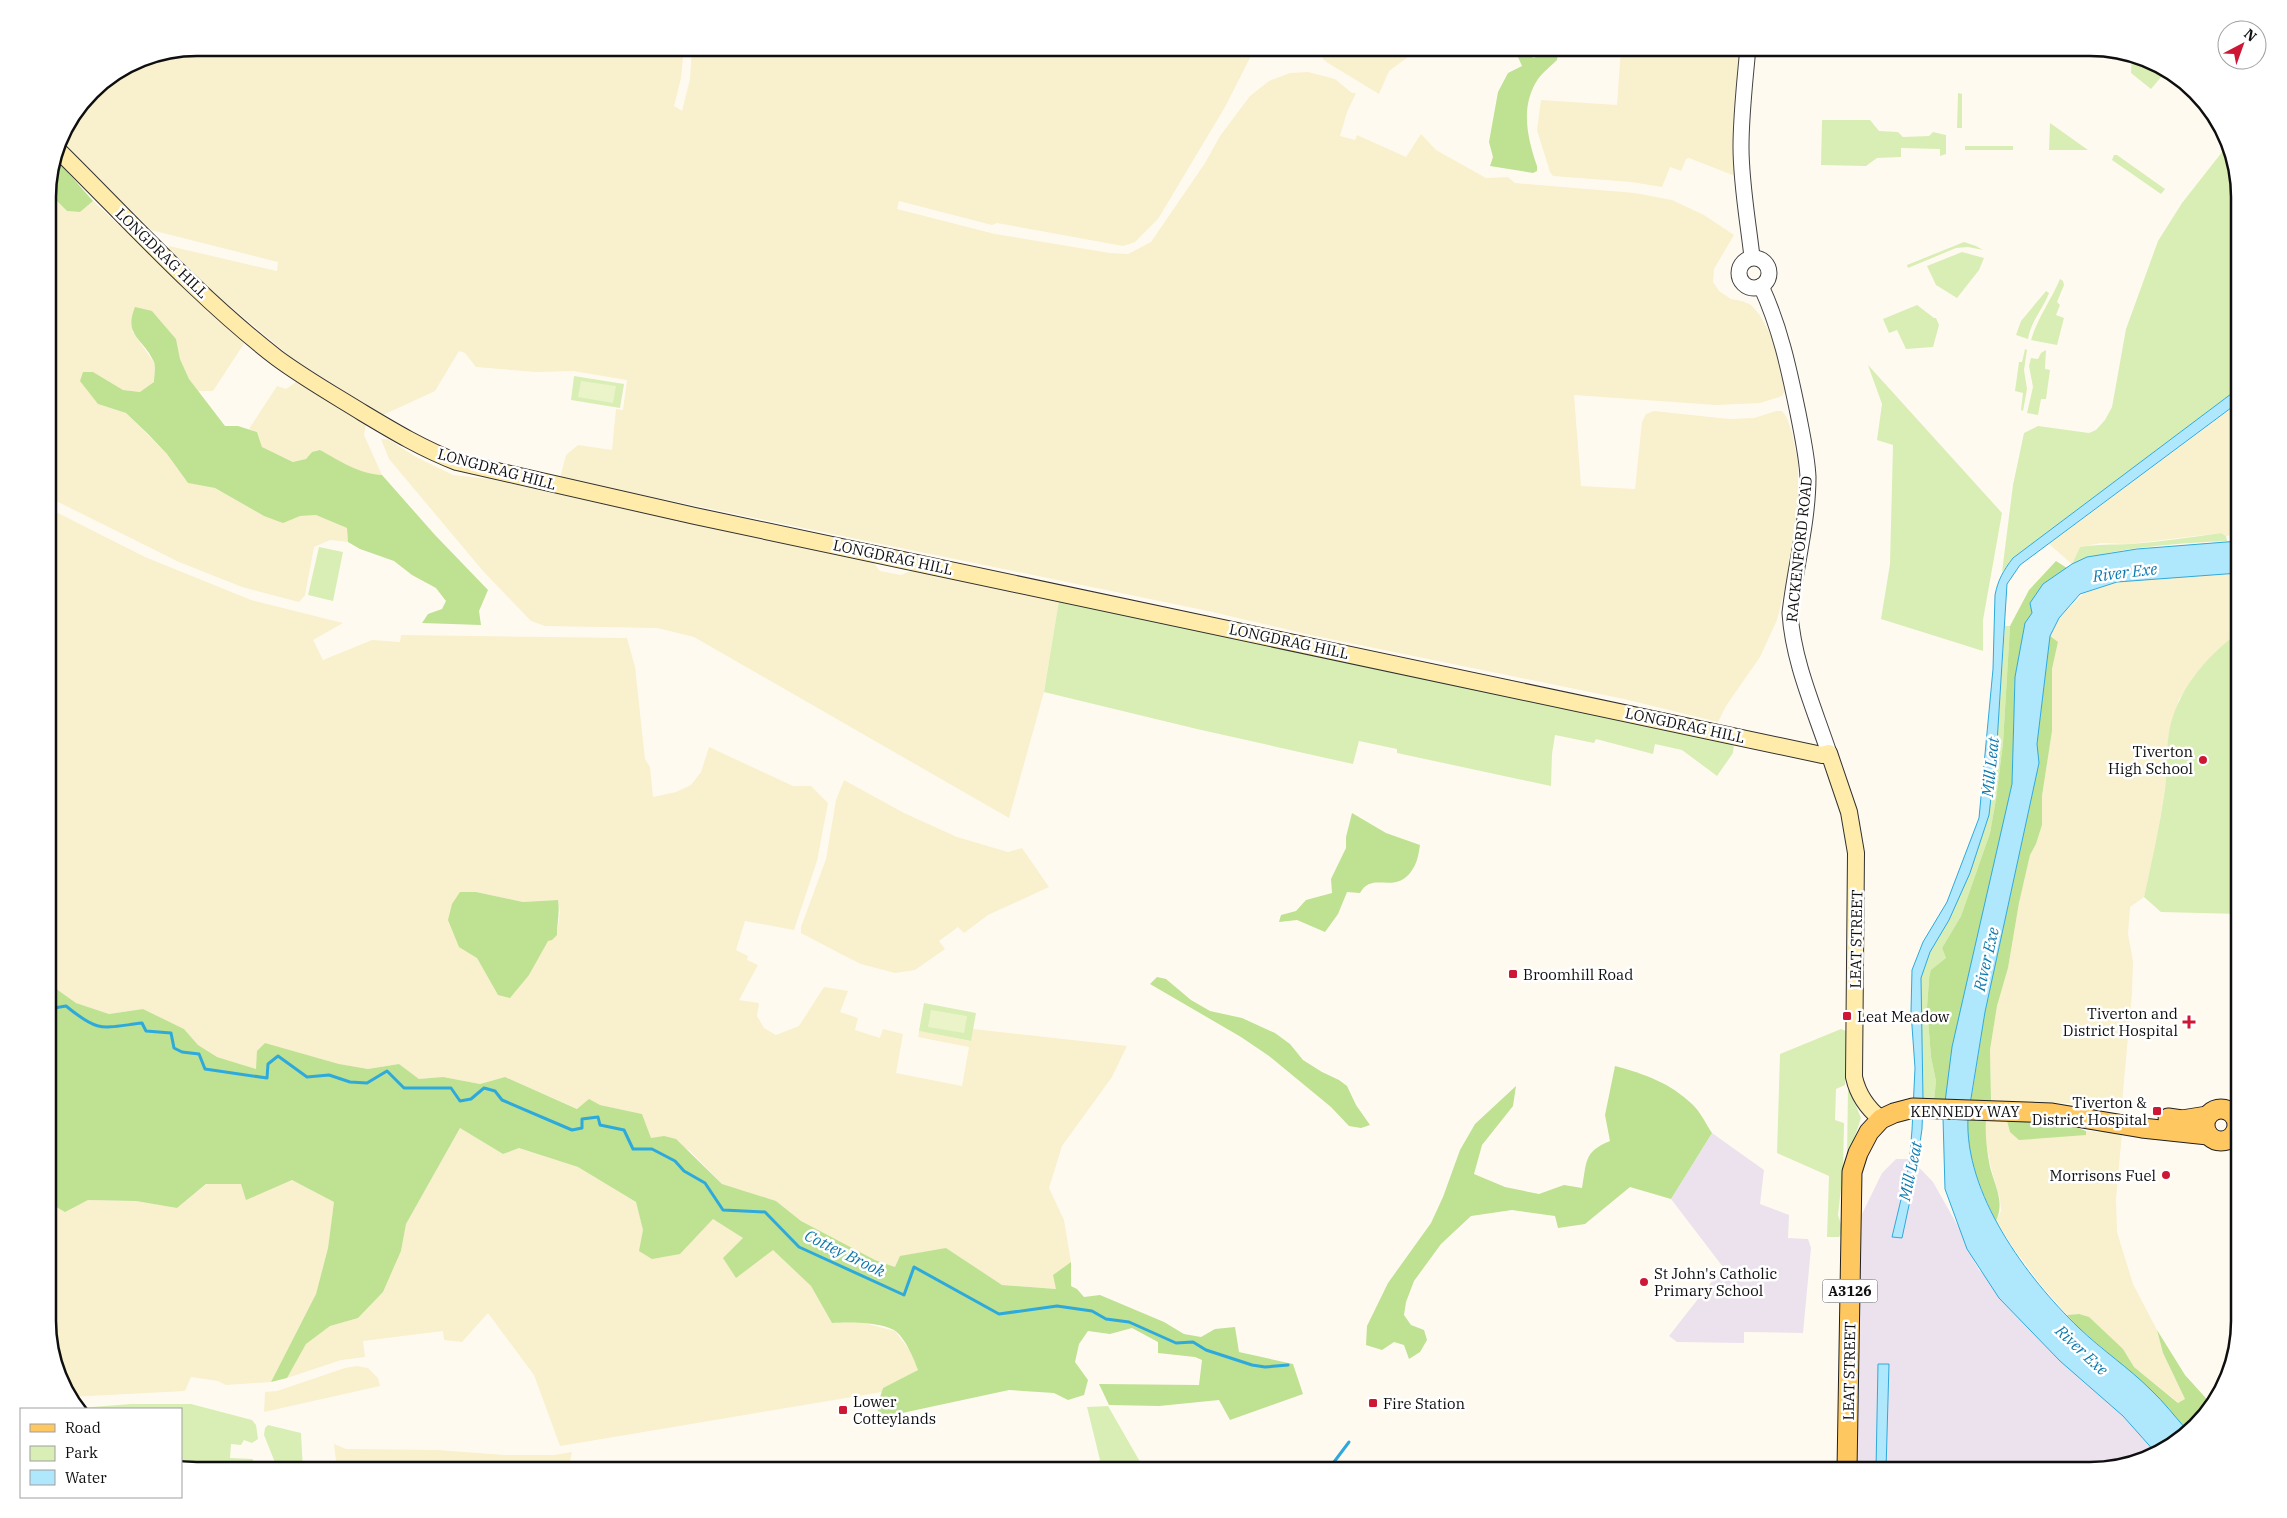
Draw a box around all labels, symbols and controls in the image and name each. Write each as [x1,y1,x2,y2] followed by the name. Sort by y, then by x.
[2217,20,2267,70] north arrow
[2240,25,2261,46] text: N
[112,204,212,302] street label: LONGDRAG HILL
[436,444,558,494] street label: LONGDRAG HILL
[1782,475,1816,623] street label: RACKENFORD ROAD
[831,535,955,579] street label: LONGDRAG HILL
[2091,558,2158,586] water label: River Exe
[1227,619,1351,663] street label: LONGDRAG HILL
[1623,703,1747,747] street label: LONGDRAG HILL
[1977,735,2003,799] water label: Mill Leat
[2108,742,2193,778] place label: Tiverton High School
[2197,754,2209,766] marker: Tiverton High School
[1846,889,1866,989] street label: LEAT STREET
[1969,925,2003,994] water label: River Exe
[1523,965,1633,984] place label: Broomhill Road
[1507,968,1519,980] marker: Broomhill Road
[2063,1004,2178,1040] place label: Tiverton and District Hospital
[1857,1007,1950,1026] place label: Leat Meadow
[1841,1010,1853,1022] marker: Leat Meadow
[2182,1015,2196,1029] marker: Tiverton and District Hospital
[2032,1093,2147,1129] place label: Tiverton & District Hospital
[1910,1102,2020,1121] street label: KENNEDY WAY
[2151,1105,2163,1117] marker: Tiverton & District Hospital
[1894,1138,1926,1203] water label: Mill Leat
[2049,1166,2156,1185] place label: Morrisons Fuel
[2160,1169,2172,1181] marker: Morrisons Fuel
[801,1225,889,1281] water label: Cottey Brook
[1654,1264,1777,1300] place label: St John's Catholic Primary School
[1638,1276,1650,1288] marker: St John's Catholic Primary School
[1822,1280,1878,1302] road number: A3126
[2051,1320,2113,1379] water label: River Exe
[1839,1321,1859,1421] street label: LEAT STREET
[853,1392,936,1428] place label: Lower Cotteylands
[1383,1394,1466,1413] place label: Fire Station
[1367,1397,1379,1409] marker: Fire Station
[837,1404,849,1416] marker: Lower Cotteylands
[20,1408,182,1498] legend
[65,1418,101,1437] text: Road
[65,1443,98,1462] text: Park
[65,1468,107,1487] text: Water

